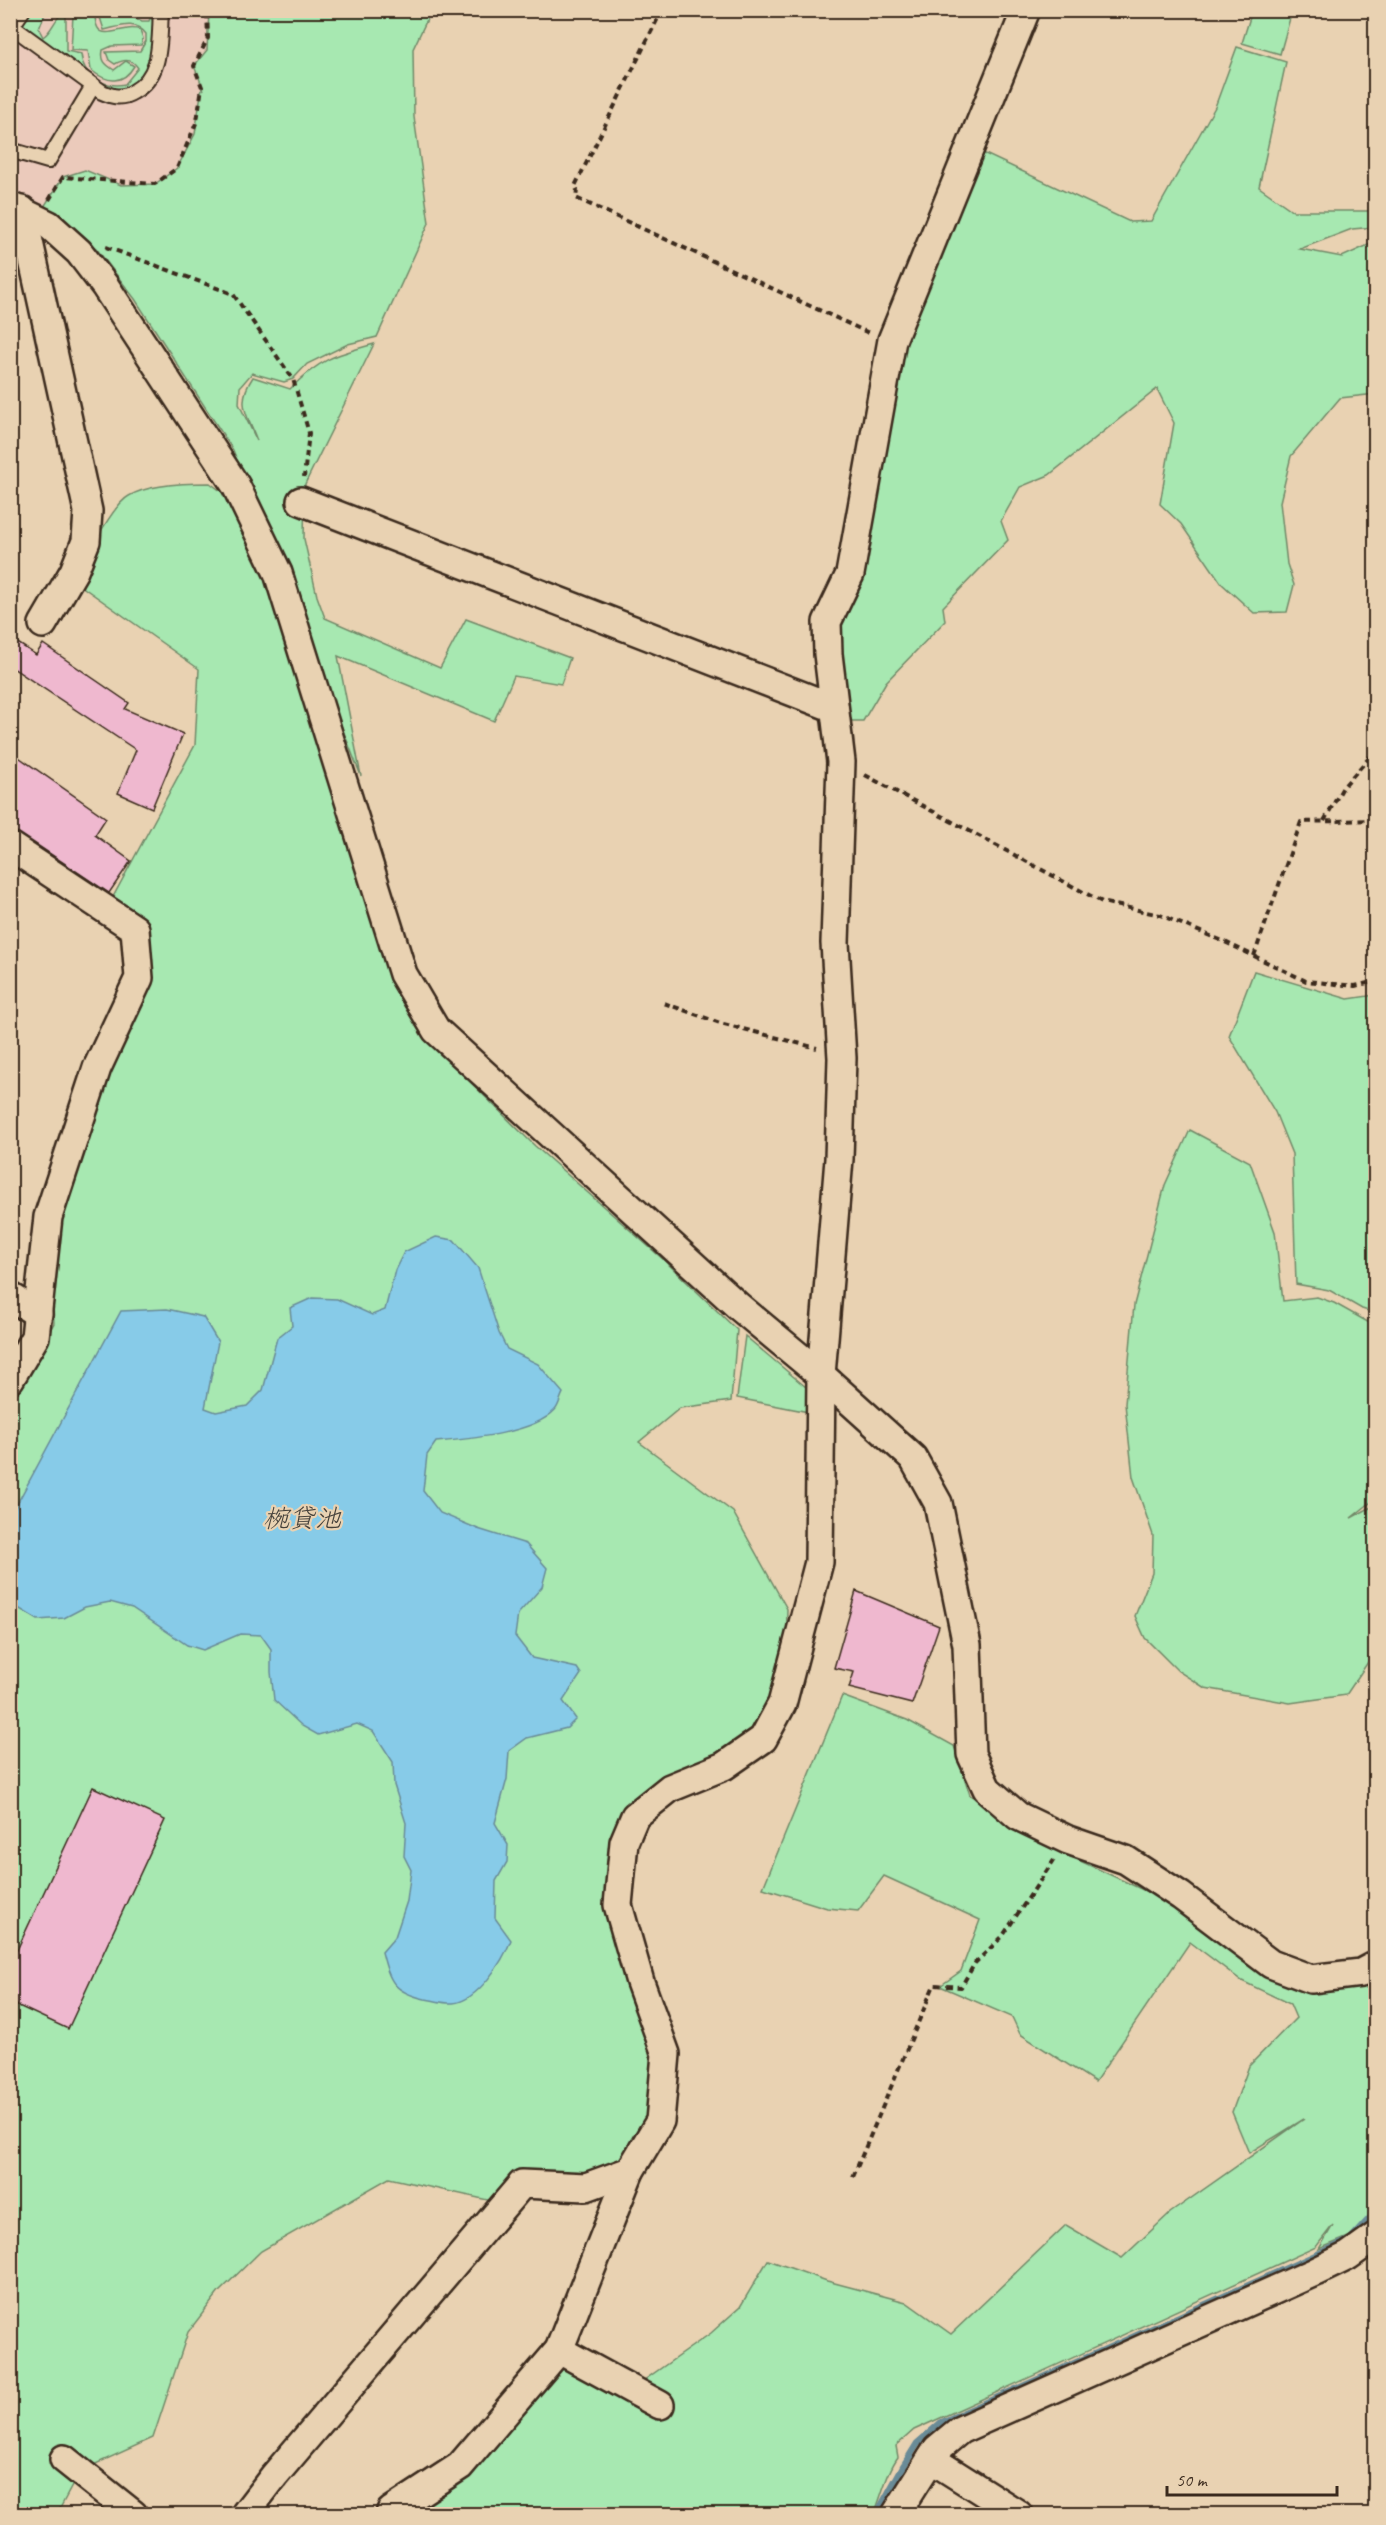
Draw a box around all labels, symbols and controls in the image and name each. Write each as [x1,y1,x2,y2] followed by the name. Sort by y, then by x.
[263,1502,342,1535] water label: 椀貸池
[1167,2459,1336,2497] scale bar
[1176,2469,1209,2491] text: 50 m

